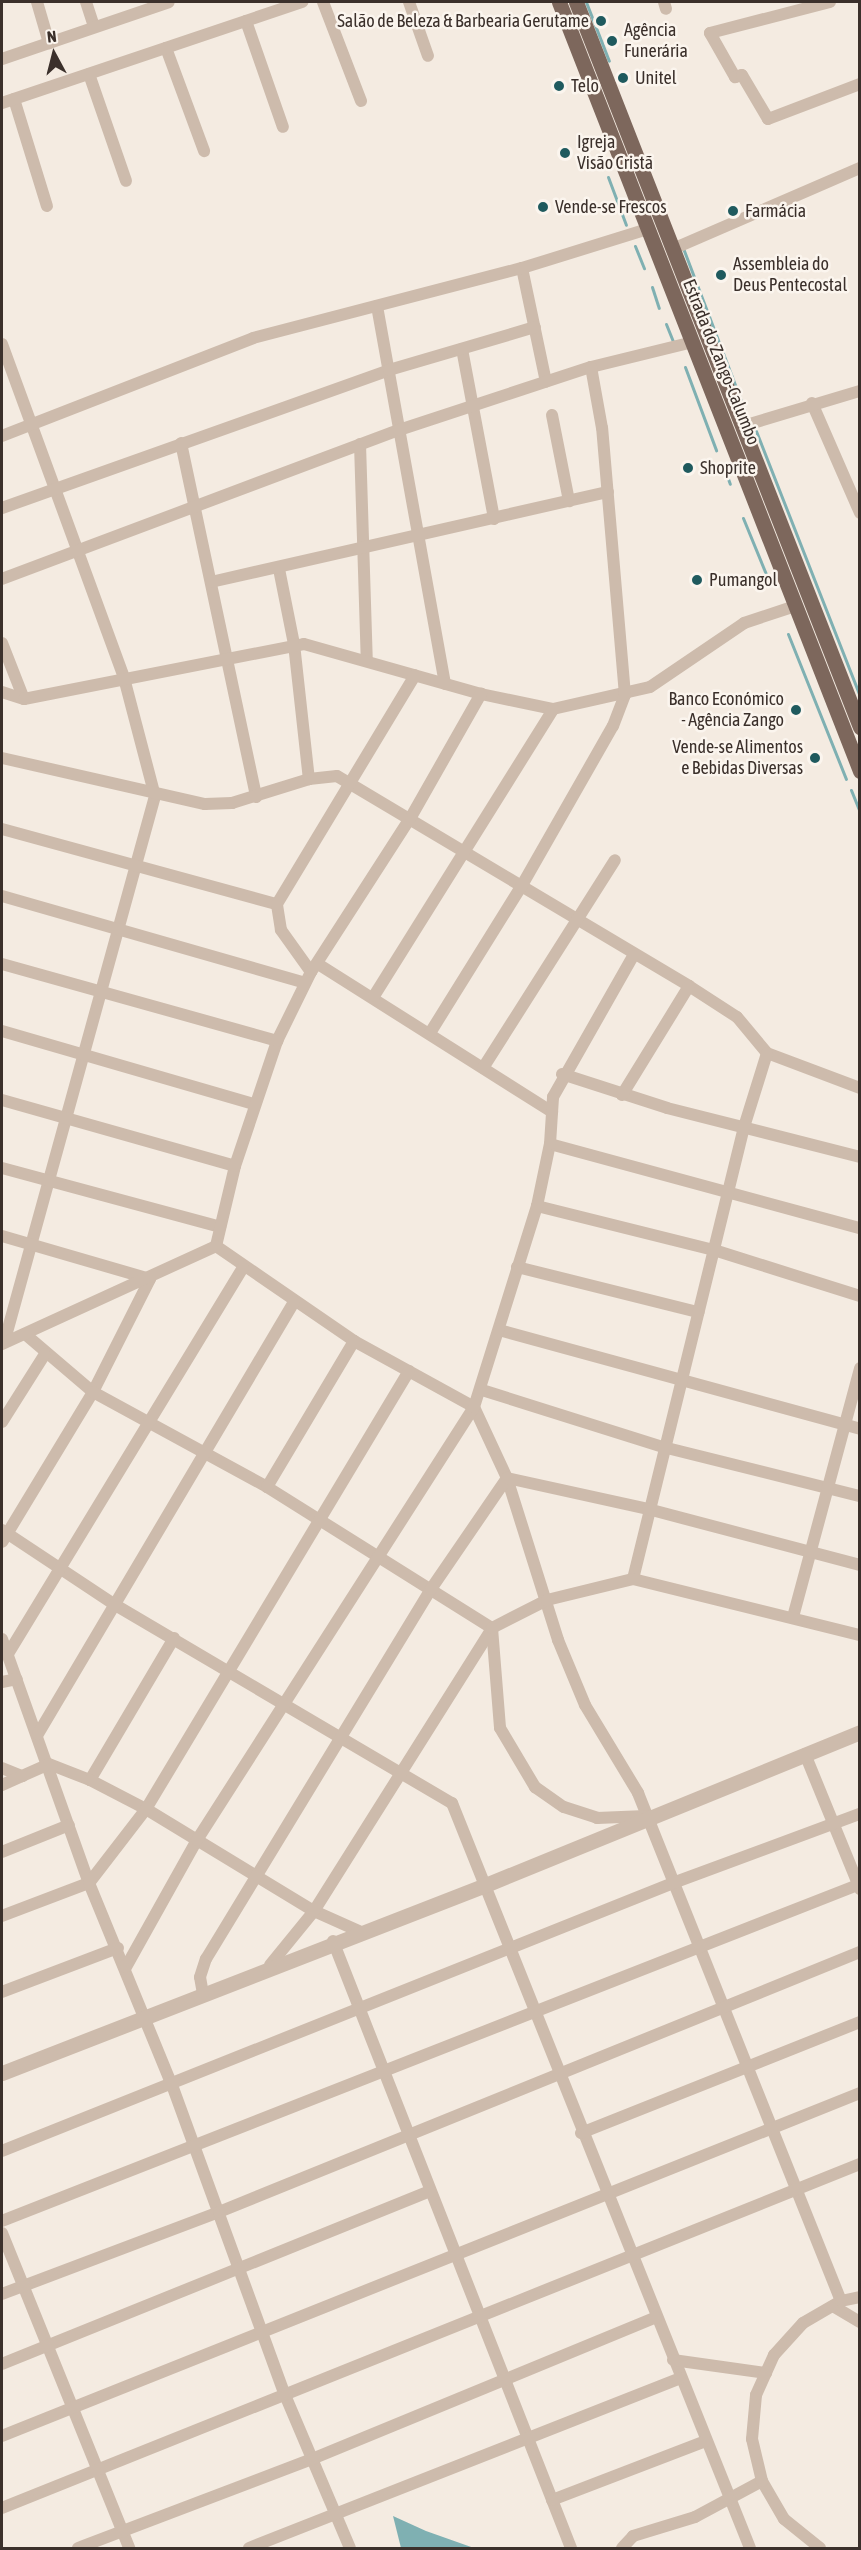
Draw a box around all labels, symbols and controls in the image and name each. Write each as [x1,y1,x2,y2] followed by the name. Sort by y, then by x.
[337,10,589,32] place label: Salão de Beleza & Barbearia Gerutame
[594,14,608,28] marker: Salão de Beleza & Barbearia Gerutame
[624,20,688,63] place label: Agência Funerária
[24,24,84,84] north arrow
[46,27,58,46] text: N
[605,34,619,48] marker: Agência Funerária
[635,67,676,89] place label: Unitel
[616,71,630,85] marker: Unitel
[571,75,599,97] place label: Telo
[552,79,566,93] marker: Telo
[577,132,653,174] place label: Igreja Visão Cristã
[558,146,572,160] marker: Igreja Visão Cristã
[555,196,667,218] place label: Vende-se Frescos
[536,200,550,214] marker: Vende-se Frescos
[745,200,806,222] place label: Farmácia
[726,204,740,218] marker: Farmácia
[733,254,847,296] place label: Assembleia do Deus Pentecostal
[714,268,728,282] marker: Assembleia do Deus Pentecostal
[678,276,764,448] street label: Estrada do Zango-Calumbo
[700,457,756,479] place label: Shoprite
[681,461,695,475] marker: Shoprite
[709,569,777,591] place label: Pumangol
[690,573,704,587] marker: Pumangol
[669,689,784,732] place label: Banco Económico - Agência Zango
[789,703,803,717] marker: Banco Económico - Agência Zango
[672,737,803,780] place label: Vende-se Alimentos e Bebidas Diversas
[808,751,822,765] marker: Vende-se Alimentos e Bebidas Diversas

